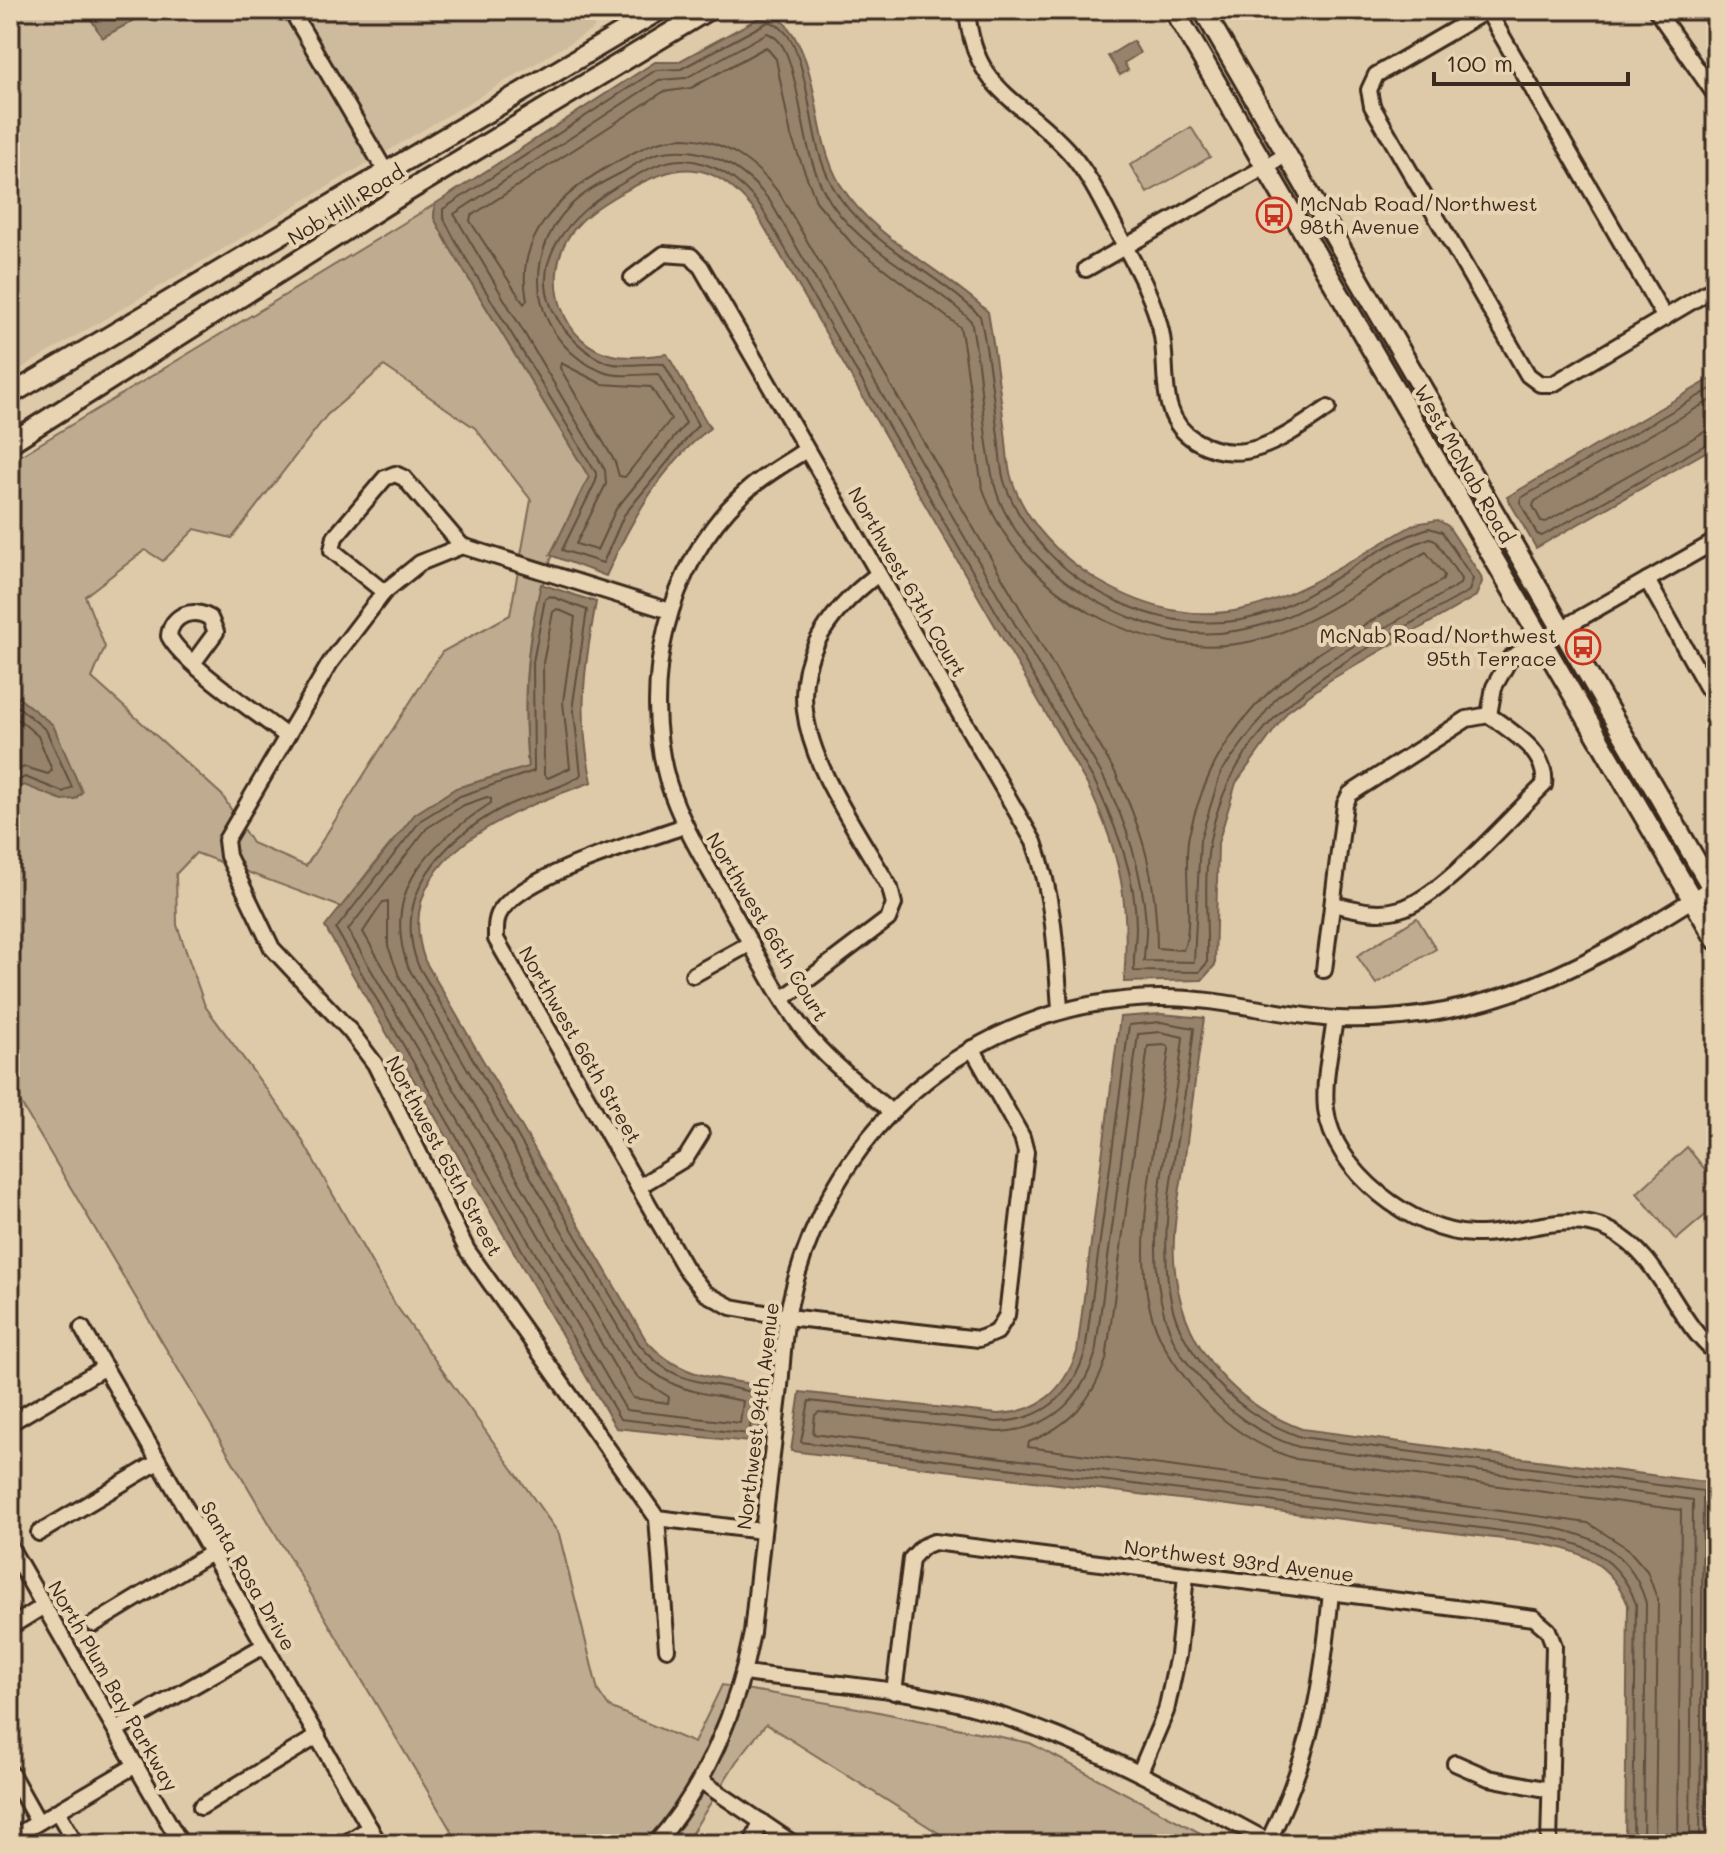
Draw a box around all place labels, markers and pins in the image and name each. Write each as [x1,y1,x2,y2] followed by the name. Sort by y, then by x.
[1300,190,1538,239] place label: McNab Road/Northwest 98th Avenue
[1255,196,1293,234] bus stop icon: McNab Road/Northwest 98th Avenue
[1319,622,1557,671] place label: McNab Road/Northwest 95th Terrace
[1564,628,1602,666] bus stop icon: McNab Road/Northwest 95th Terrace

